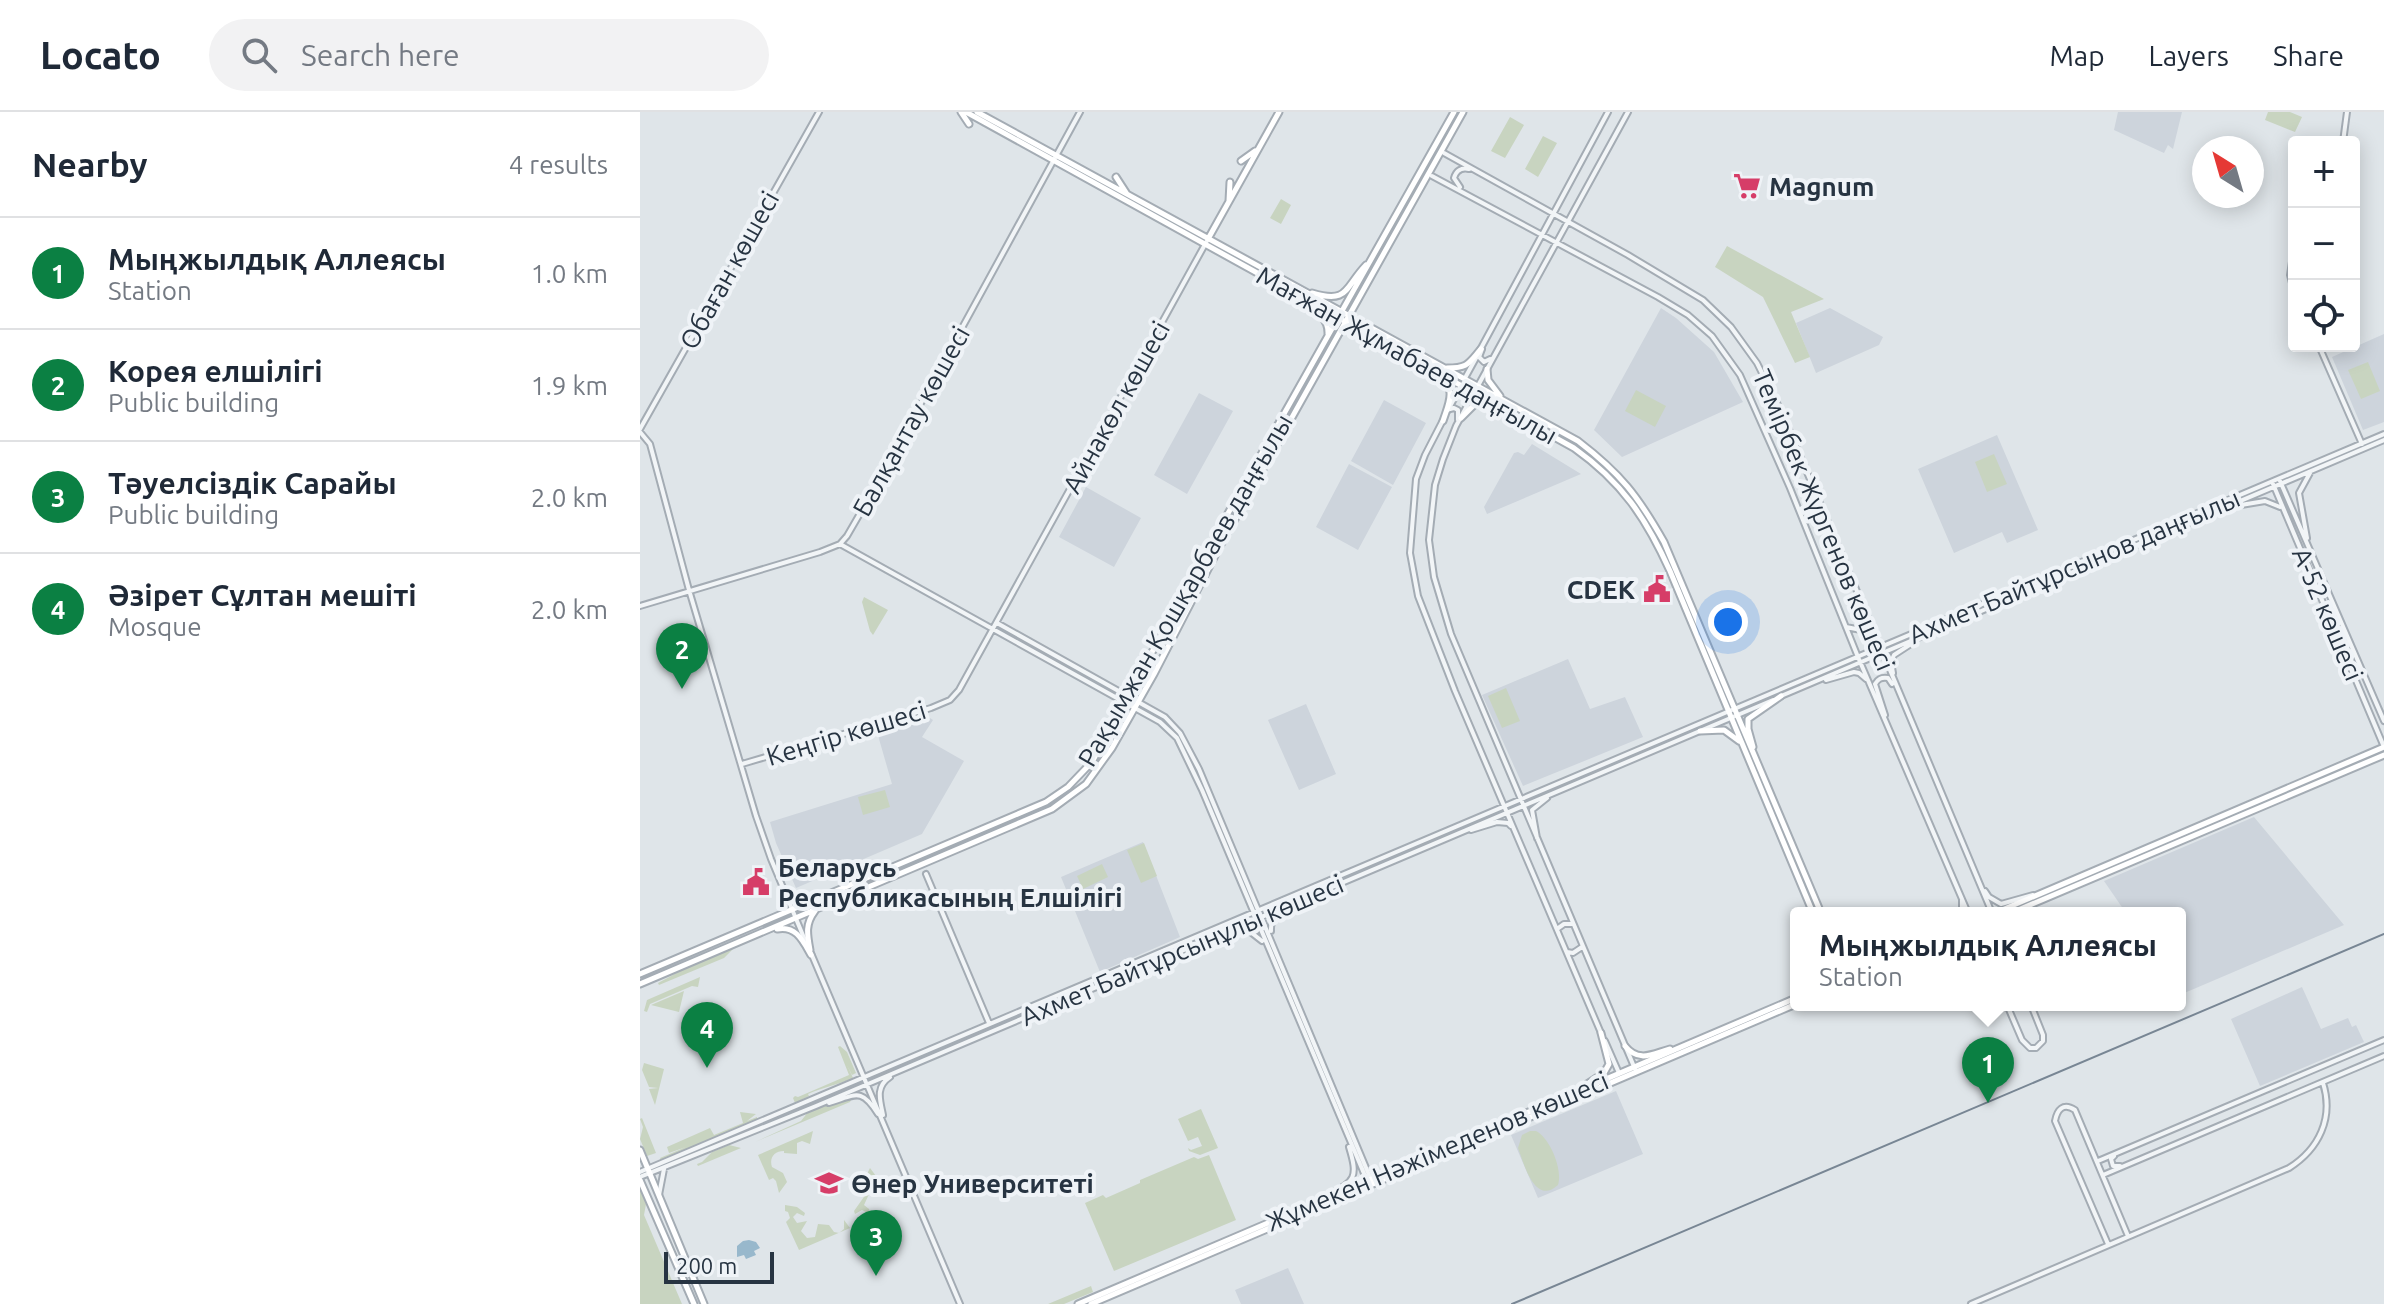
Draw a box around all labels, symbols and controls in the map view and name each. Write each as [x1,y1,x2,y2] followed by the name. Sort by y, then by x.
[209,19,769,91] search box
[237,33,281,77] icon: search
[40,34,161,76] text: Locato
[301,38,460,72] text: Search here
[2049,40,2105,71] text: Map
[2149,40,2229,71] text: Layers
[2273,40,2344,71] text: Share
[2192,136,2264,208] north arrow
[2288,136,2360,352] map controls
[2288,136,2360,208] button: +
[32,145,147,183] text: Nearby
[509,150,608,179] text: 4 results
[1732,171,1762,201] supermarket icon: Magnum
[1769,172,1874,201] place label: Magnum
[674,186,784,354] street label: Обаған көшесі
[2288,208,2360,280] button: −
[108,242,446,276] text: Мыңжылдық Аллеясы
[51,259,65,288] text: 1
[531,259,608,288] text: 1.0 km
[1252,260,1562,450] street label: Мағжан Жұмабаев даңғылы
[108,276,192,305] text: Station
[2288,280,2360,352] button: locate
[1057,316,1175,498] street label: Айнакөл көшесі
[847,321,975,521] street label: Балқантау көшесі
[108,354,323,388] text: Корея елшілігі
[1747,365,1901,675] street label: Темірбек Жүргенов көшесі
[51,371,65,400] text: 2
[531,371,608,400] text: 1.9 km
[108,388,279,417] text: Public building
[1072,409,1298,771] street label: Рақымжан Қошқарбаев даңғылы
[108,466,397,500] text: Тәуелсіздік Сарайы
[51,483,65,512] text: 3
[531,483,608,512] text: 2.0 km
[1904,483,2244,649] street label: Ахмет Байтұрсынов даңғылы
[108,500,279,529] text: Public building
[2287,543,2369,685] street label: А-52 көшесі
[1642,574,1672,604] public building icon: CDEK
[1567,575,1636,604] place label: CDEK
[108,578,417,612] text: Әзірет Сұлтан мешіті
[51,595,65,624] text: 4
[531,595,608,624] text: 2.0 km
[1708,602,1748,642] your location
[108,612,202,641] text: Mosque
[656,623,708,689] pin: 2
[763,695,929,771] street label: Кеңгір көшесі
[778,853,1122,912] place label: Беларусь Республикасының Елшілігі
[741,867,771,897] public building icon: Беларусь Республикасының Елшілігі
[1016,869,1348,1031] street label: Ахмет Байтұрсынұлы көшесі
[1790,907,2186,1011] popup
[1819,928,2157,962] text: Мыңжылдық Аллеясы
[1819,962,1903,991] text: Station
[681,1002,733,1068] pin: 4
[1962,1037,2014,1103] pin: 1
[1261,1066,1613,1236] street label: Жұмекен Нәжімеденов көшесі
[814,1168,844,1198] school or university icon: Өнер Университеті
[851,1169,1094,1198] place label: Өнер Университеті
[850,1210,902,1276] pin: 3
[664,1248,774,1284] scale bar
[676,1253,737,1278] text: 200 m

